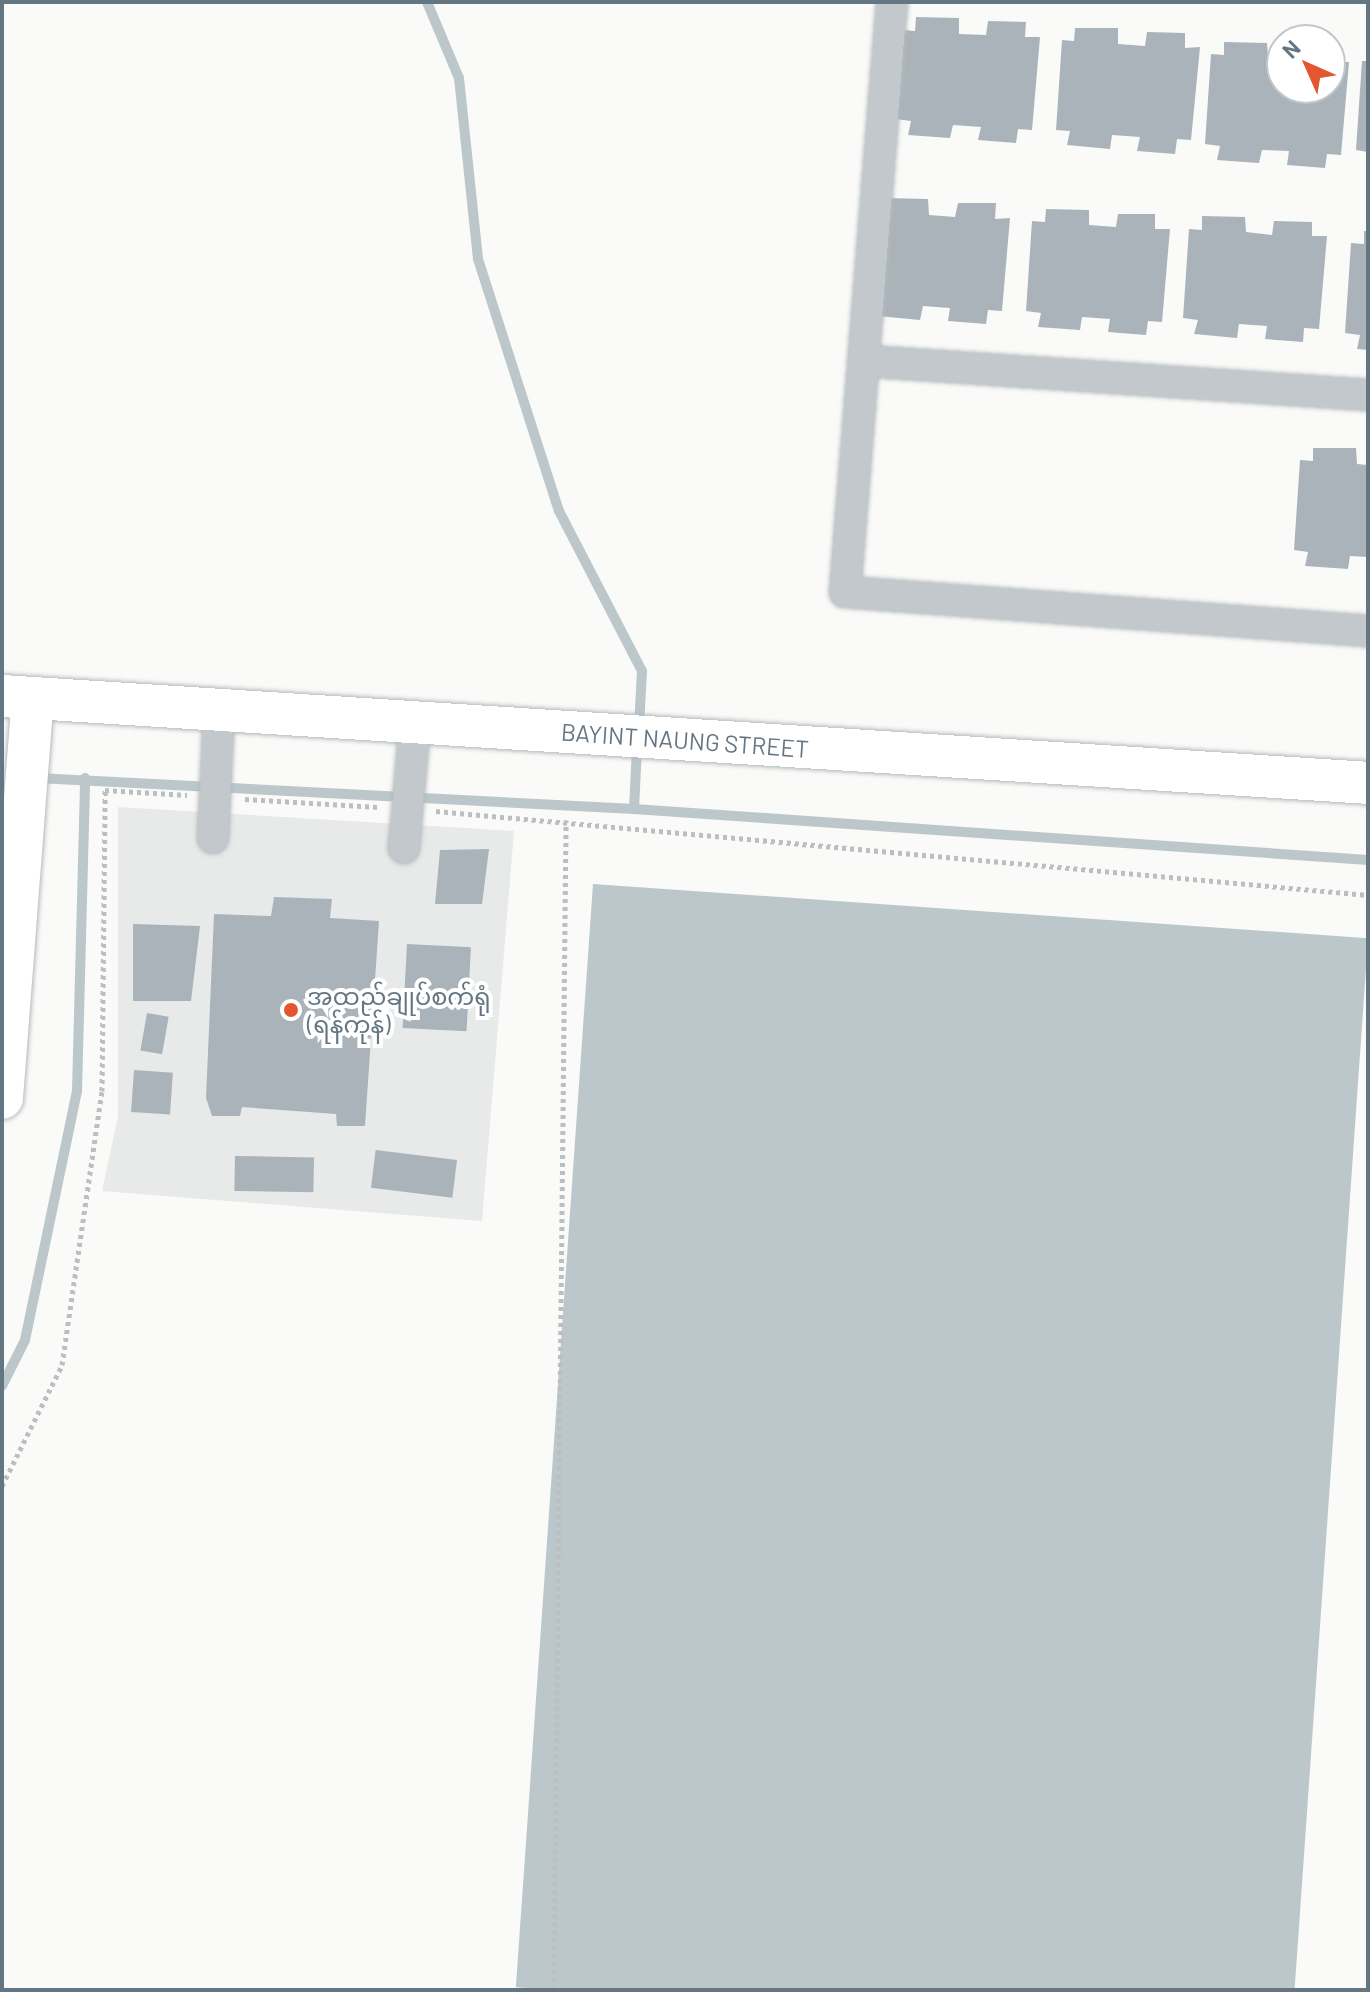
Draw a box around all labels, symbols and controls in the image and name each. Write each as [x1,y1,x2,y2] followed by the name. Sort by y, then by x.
[1266,24,1346,104] north arrow
[1276,34,1305,63] text: N
[560,717,810,763] street label: BAYINT NAUNG STREET
[307,982,491,1038] place label: အထည်ချုပ်စက်ရုံ (ရန်ကုန်)
[282,1001,300,1019] marker: အထည်ချုပ်စက်ရုံ (ရန်ကုန်)

